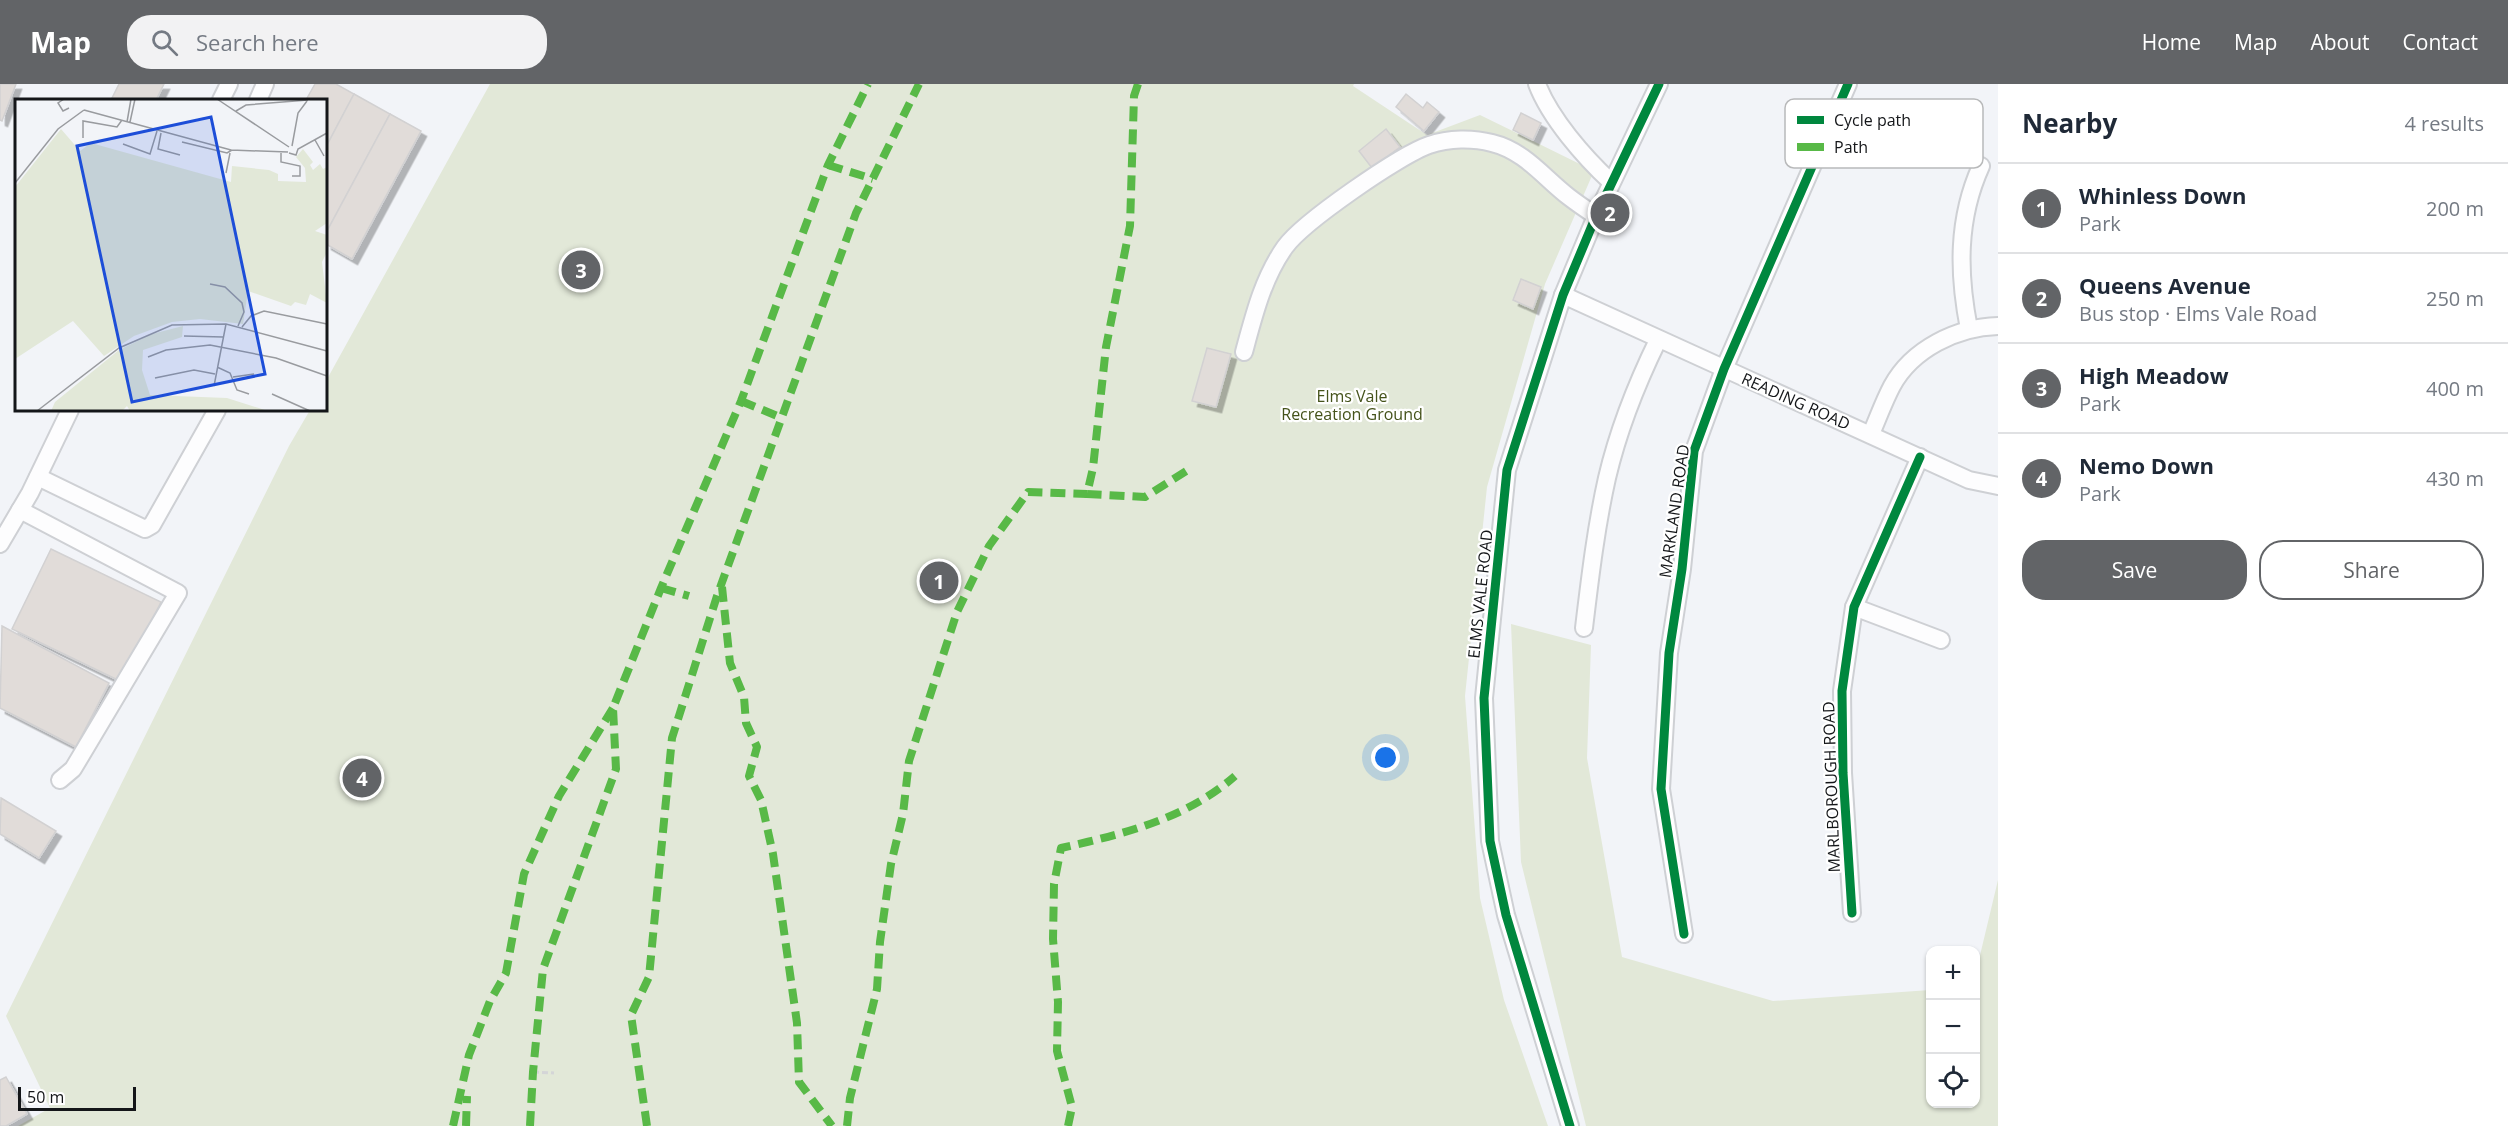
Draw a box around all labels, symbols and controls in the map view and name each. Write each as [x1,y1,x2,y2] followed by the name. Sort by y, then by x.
[127,15,547,69] search box
[30,23,91,61] text: Map
[148,26,181,59] icon: search
[196,27,319,57] text: Search here
[2142,28,2201,56] text: Home
[2234,28,2277,56] text: Map
[2310,28,2370,56] text: About
[2403,28,2478,56] text: Contact
[15,99,327,411] inset map
[1785,99,1983,168] legend
[2022,105,2117,141] text: Nearby
[1834,109,1911,131] text: Cycle path
[2404,110,2484,137] text: 4 results
[1834,136,1868,158] text: Path
[2079,180,2246,210] text: Whinless Down
[1590,190,1630,236] pin: 2
[2036,195,2047,222] text: 1
[2426,195,2484,222] text: 200 m
[2079,210,2121,237] text: Park
[562,248,600,292] pin: 3
[2079,270,2251,300] text: Queens Avenue
[2036,285,2047,312] text: 2
[2426,285,2484,312] text: 250 m
[2079,300,2317,327] text: Bus stop · Elms Vale Road
[2079,360,2229,390] text: High Meadow
[1738,367,1854,435] street label: READING ROAD
[2036,375,2047,402] text: 3
[2426,375,2484,402] text: 400 m
[1281,385,1423,425] park label: Elms Vale Recreation Ground
[2079,390,2121,417] text: Park
[1654,443,1694,579] street label: MARKLAND ROAD
[2079,450,2214,480] text: Nemo Down
[2036,465,2047,492] text: 4
[2426,465,2484,492] text: 430 m
[2079,480,2121,507] text: Park
[1462,528,1498,660] street label: ELMS VALE ROAD
[2022,540,2247,600] button: Save
[2259,540,2484,600] button: Share
[920,558,958,604] pin: 1
[1817,701,1845,873] street label: MARLBOROUGH ROAD
[1371,743,1400,772] your location
[342,756,382,800] pin: 4
[1926,946,1980,1108] map controls
[1926,946,1980,1000] button: +
[1926,1000,1980,1054] button: −
[1926,1054,1980,1108] button: locate
[18,1084,136,1112] scale bar
[27,1086,64,1108] text: 50 m

